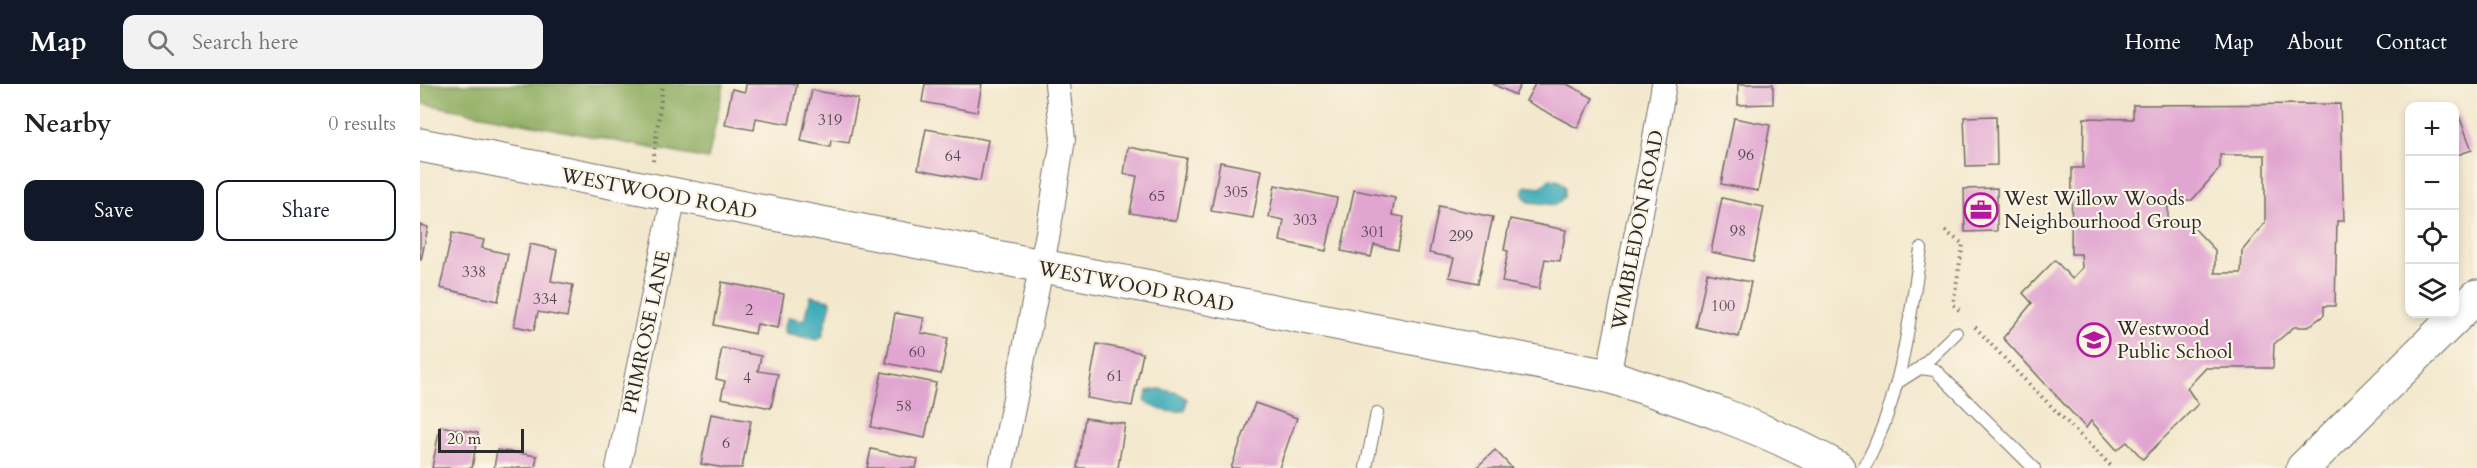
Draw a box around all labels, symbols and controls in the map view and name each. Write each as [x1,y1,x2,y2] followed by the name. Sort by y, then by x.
[123,15,543,69] search box
[30,23,87,61] text: Map
[144,26,177,59] icon: search
[192,27,299,57] text: Search here
[2125,28,2181,57] text: Home
[2214,28,2254,57] text: Map
[2287,28,2343,57] text: About
[2376,28,2447,57] text: Contact
[2405,102,2459,318] map controls
[2405,102,2459,156] button: +
[24,106,112,141] text: Nearby
[818,109,842,131] house number: 319
[328,110,396,137] text: 0 results
[1605,128,1670,333] street label: WIMBLEDON ROAD
[1738,144,1754,166] house number: 96
[945,145,961,167] house number: 64
[2405,156,2459,210] button: −
[558,161,759,226] street label: WESTWOOD ROAD
[24,180,204,241] button: Save
[216,180,396,241] button: Share
[1224,181,1248,203] house number: 305
[1149,185,1165,207] house number: 65
[2003,185,2202,235] place label: West Willow Woods Neighbourhood Group
[1963,192,1999,228] office icon: West Willow Woods Neighbourhood Group
[1293,209,1317,231] house number: 303
[2405,210,2459,264] button: locate
[1730,220,1746,242] house number: 98
[1361,221,1385,243] house number: 301
[1449,225,1473,247] house number: 299
[616,248,677,416] street label: PRIMROSE LANE
[1035,254,1236,319] street label: WESTWOOD ROAD
[462,261,486,283] house number: 338
[2405,264,2459,318] button: layers
[533,288,557,310] house number: 334
[1711,295,1735,317] house number: 100
[745,299,753,321] house number: 2
[2116,315,2233,365] place label: Westwood Public School
[2076,322,2112,358] school or university icon: Westwood Public School
[909,341,925,363] house number: 60
[1107,365,1123,387] house number: 61
[743,367,751,389] house number: 4
[896,395,912,417] house number: 58
[438,426,524,454] scale bar
[447,428,481,450] text: 20 m
[722,432,730,454] house number: 6

